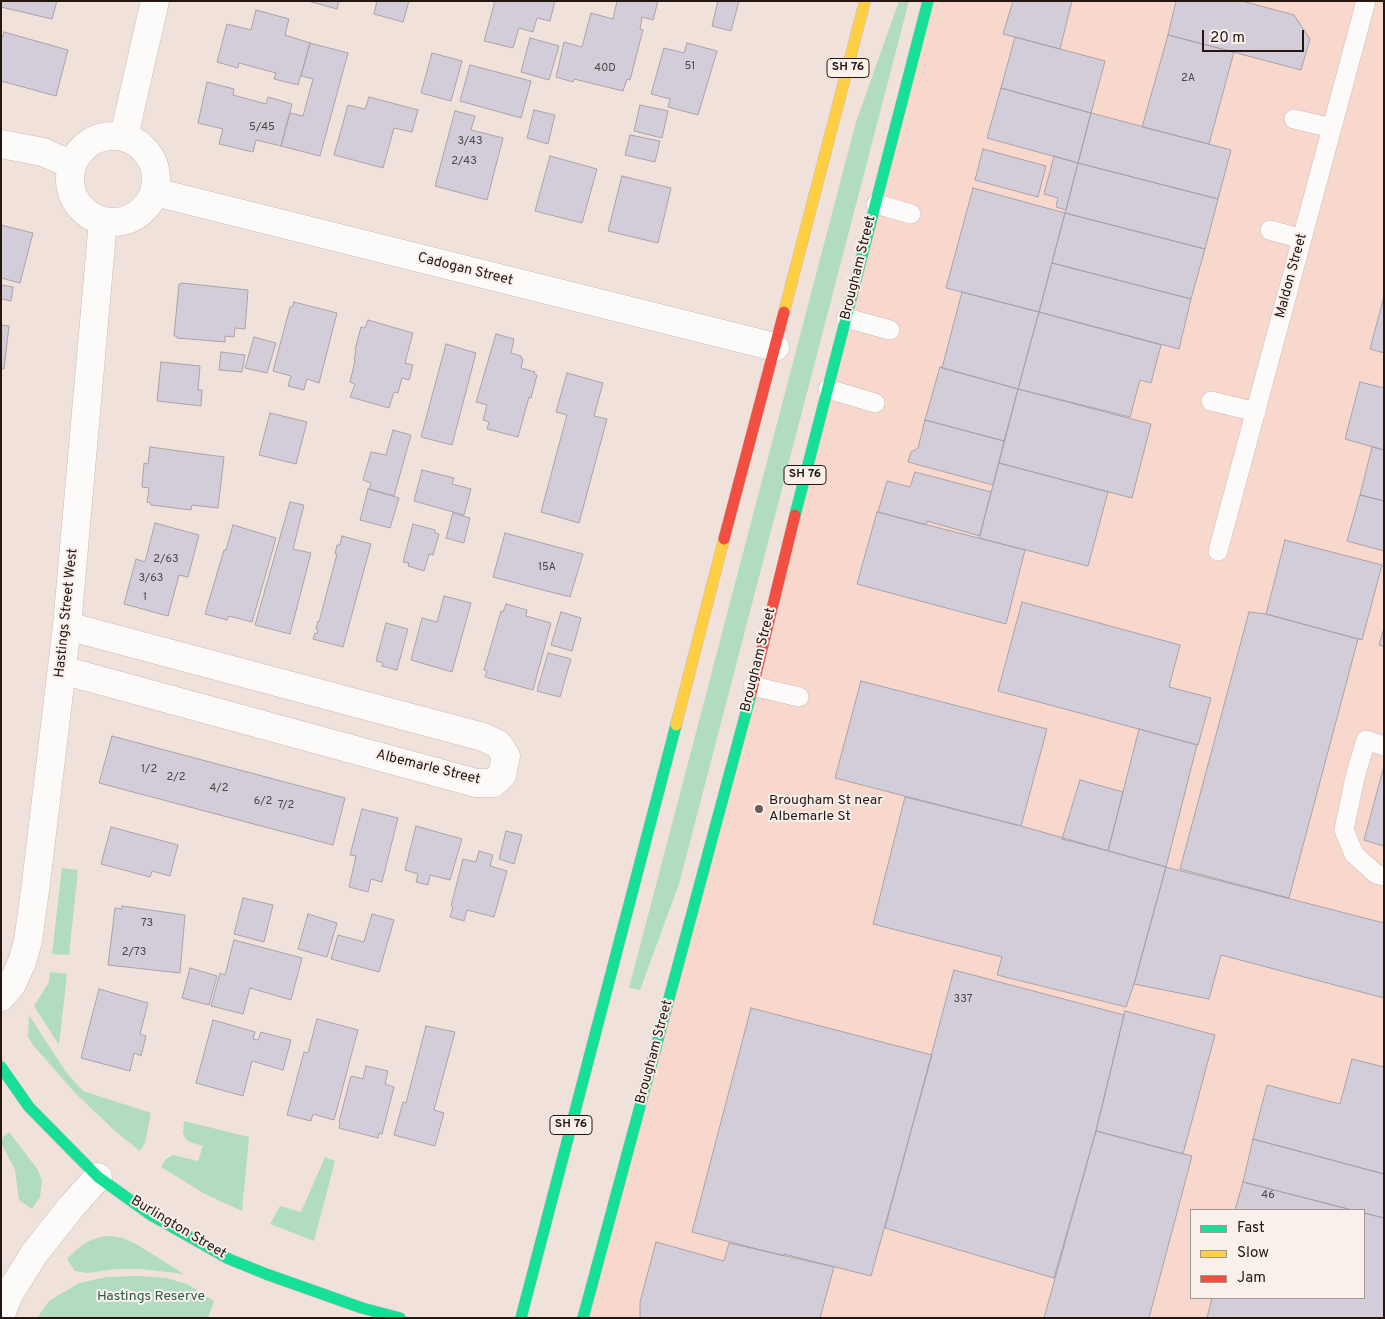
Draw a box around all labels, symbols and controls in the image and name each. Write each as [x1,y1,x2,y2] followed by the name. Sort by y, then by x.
[1205,20,1308,52] scale bar
[1210,29,1245,48] text: 20 m
[827,58,869,78] road number: SH 76
[685,60,695,74] house number: 51
[594,62,616,76] house number: 40D
[1181,72,1195,86] house number: 2A
[249,121,275,135] house number: 5/45
[457,135,483,149] house number: 3/43
[451,155,477,169] house number: 2/43
[838,214,880,322] street label: Brougham Street
[1273,232,1311,320] street label: Maldon Street
[416,250,514,290] street label: Cadogan Street
[784,466,826,484] road number: SH 76
[52,547,82,679] street label: Hastings Street West
[153,553,179,567] house number: 2/63
[538,561,556,575] house number: 15A
[139,572,163,586] house number: 3/63
[143,591,147,605] house number: 1
[738,606,780,714] street label: Brougham Street
[374,747,482,789] street label: Albemarle Street
[141,763,157,777] house number: 1/2
[167,771,185,785] house number: 2/2
[210,782,228,796] house number: 4/2
[769,793,883,826] place label: Brougham St near Albemarle St
[254,795,272,809] house number: 6/2
[278,799,294,813] house number: 7/2
[753,803,765,815] marker: Brougham St near Albemarle St
[141,917,153,931] house number: 73
[122,946,146,960] house number: 2/73
[954,993,972,1007] house number: 337
[633,998,677,1106] street label: Brougham Street
[550,1116,592,1134] road number: SH 76
[1261,1189,1275,1203] house number: 46
[127,1193,229,1263] street label: Burlington Street
[1190,1209,1365,1299] legend
[1237,1219,1265,1238] text: Fast
[1237,1244,1269,1263] text: Slow
[1237,1269,1266,1288] text: Jam
[97,1289,205,1305] park label: Hastings Reserve

